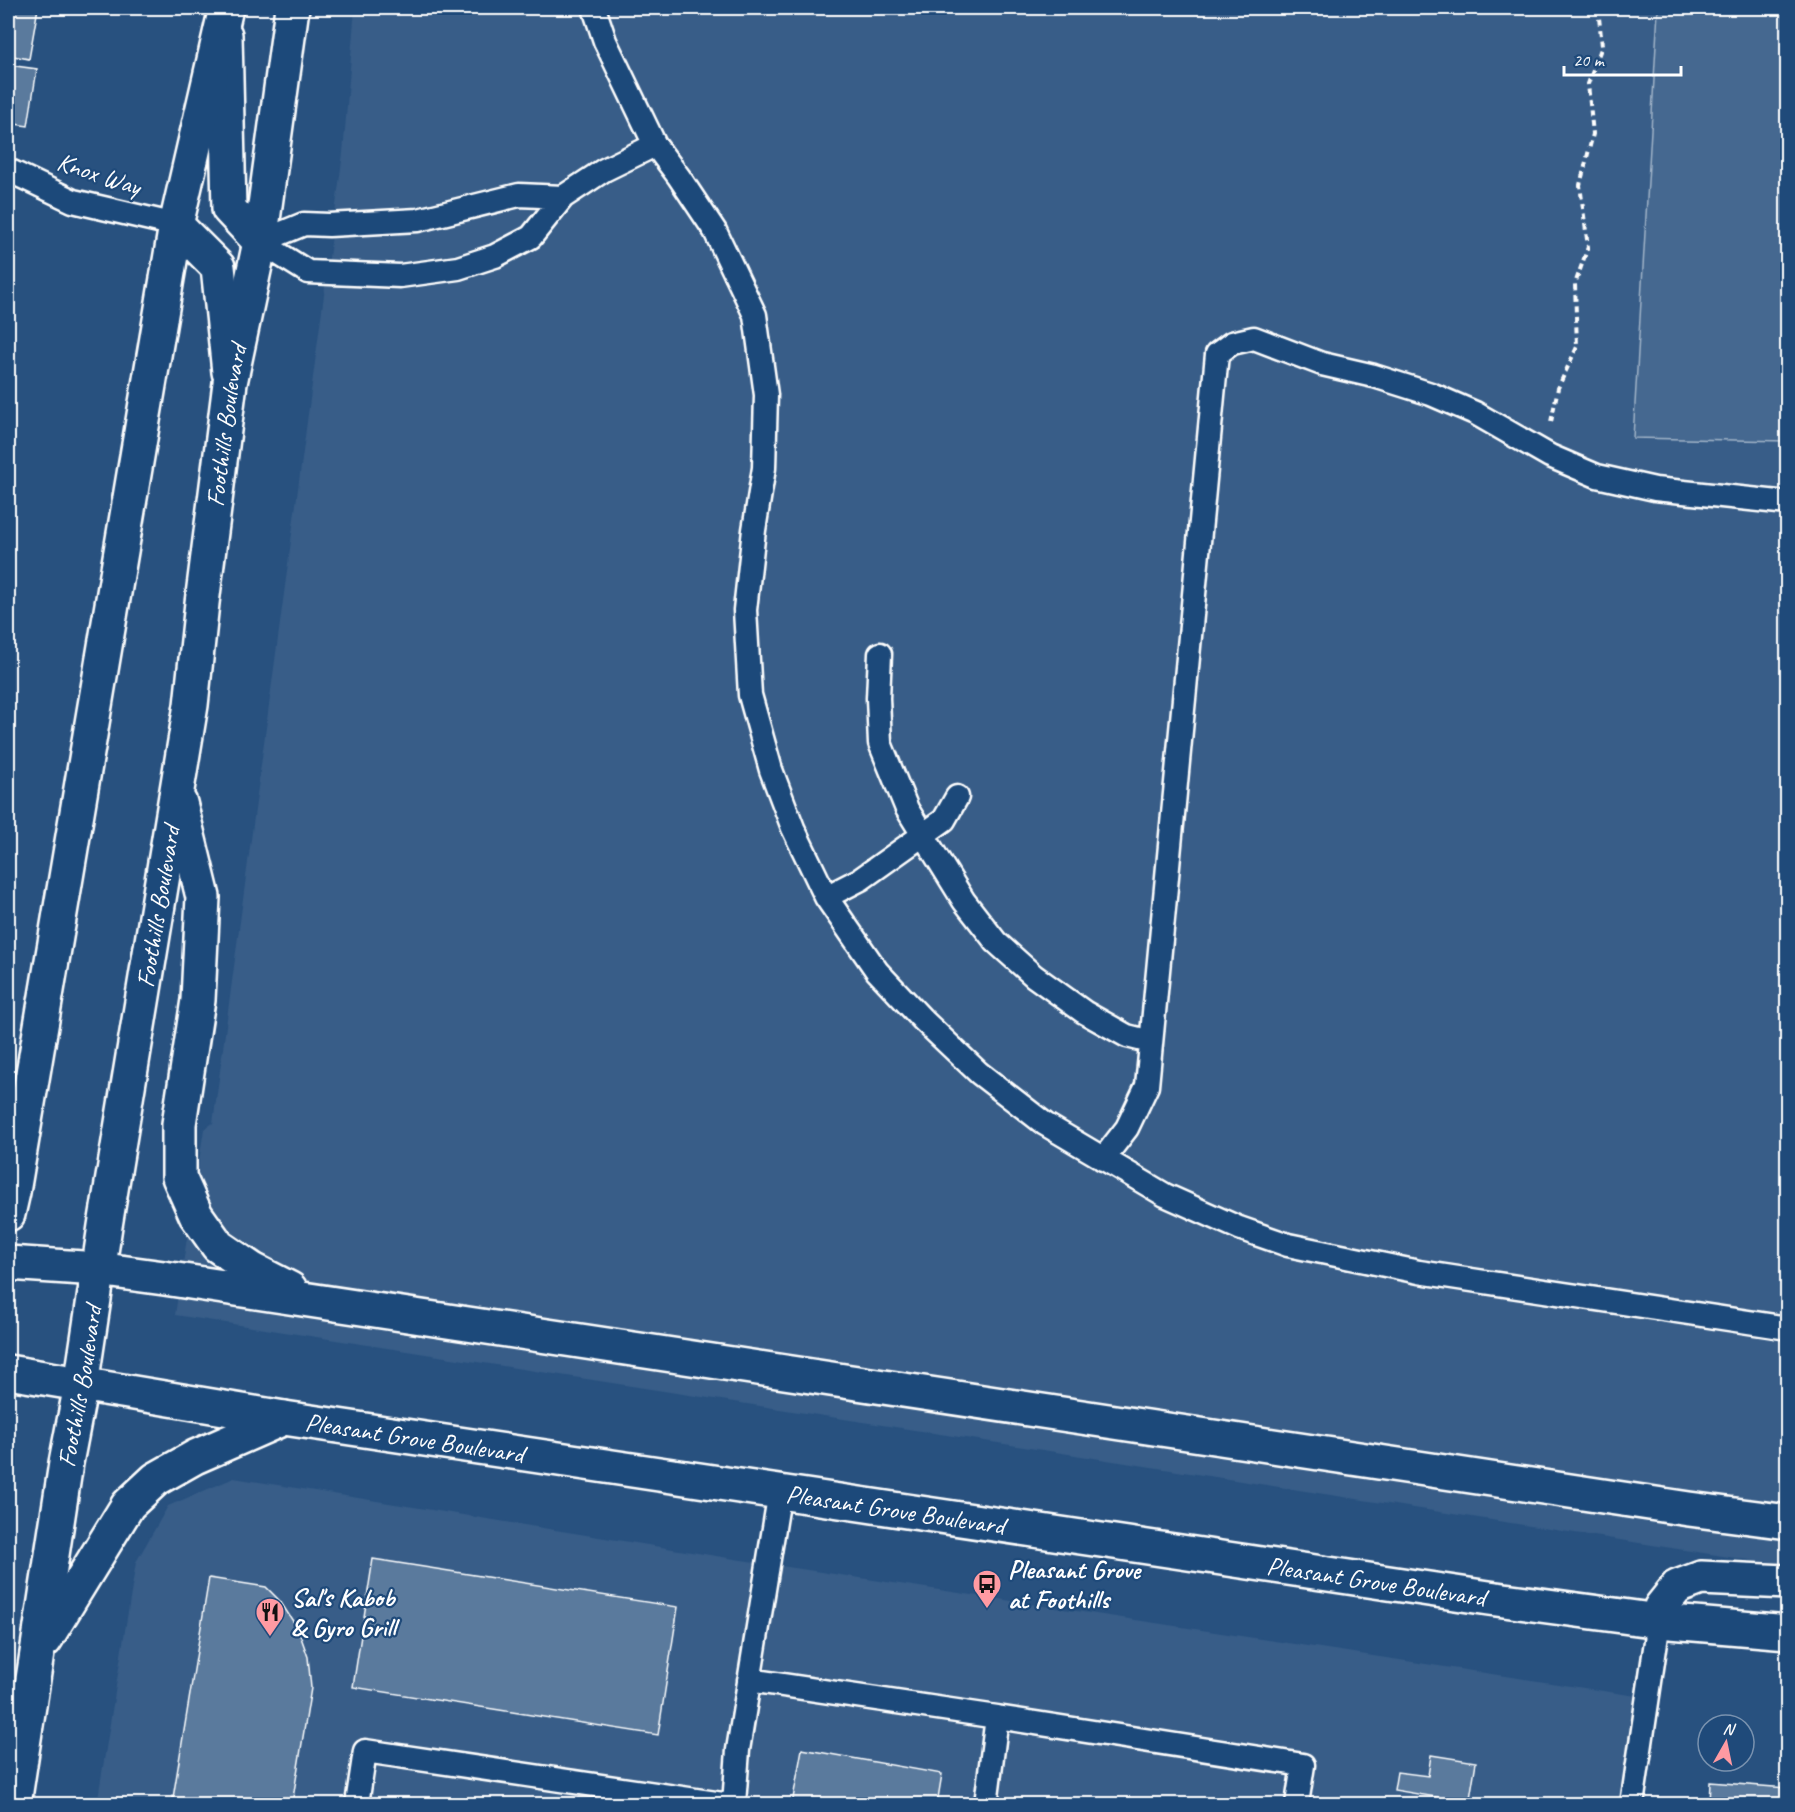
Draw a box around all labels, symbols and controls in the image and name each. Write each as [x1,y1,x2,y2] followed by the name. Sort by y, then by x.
[1564,39,1681,77] scale bar
[1573,49,1606,71] text: 20 m
[53,145,147,204] street label: Knox Way
[198,338,255,508] street label: Foothills Boulevard
[128,819,188,990] street label: Foothills Boulevard
[49,1299,110,1470] street label: Foothills Boulevard
[303,1405,530,1471] street label: Pleasant Grove Boulevard
[784,1477,1011,1542] street label: Pleasant Grove Boulevard
[1265,1549,1491,1614] street label: Pleasant Grove Boulevard
[1008,1553,1142,1616] place label: Pleasant Grove at Foothills
[971,1568,1003,1610] bus stop icon: Pleasant Grove at Foothills
[291,1581,400,1644] place label: Sal's Kabob & Gyro Grill
[254,1596,286,1638] restaurant icon: Sal's Kabob & Gyro Grill
[1696,1713,1756,1773] north arrow
[1722,1719,1738,1740] text: N

